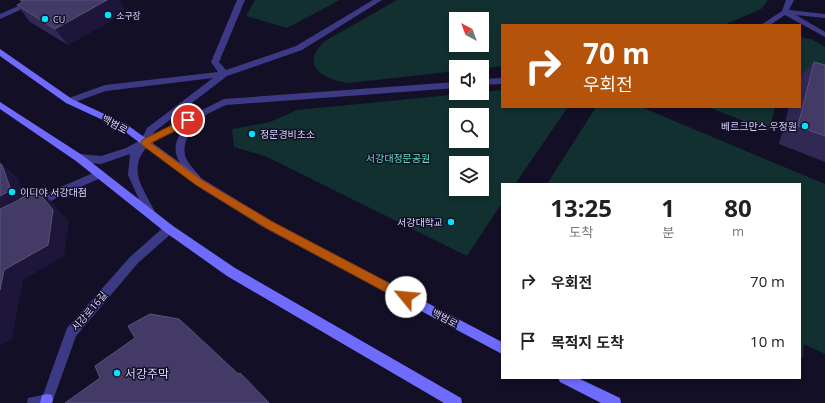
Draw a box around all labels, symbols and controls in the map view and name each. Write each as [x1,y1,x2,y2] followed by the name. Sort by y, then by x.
[116,9,141,22] place label: 소구장
[103,10,113,20] marker: 소구장
[449,12,489,52] north arrow
[449,12,489,196] map controls
[53,13,65,26] place label: CU
[40,14,50,24] marker: CU
[583,34,650,72] text: 70 m
[517,40,569,92] icon: right
[449,60,489,100] button: sound
[583,72,633,96] text: 우회전
[171,103,205,137] pin
[449,108,489,148] button: search
[177,109,199,131] icon: arrive
[100,111,130,137] street label: 백범로
[721,119,797,133] place label: 베르크만스 우정원
[800,121,810,131] marker: 베르크만스 우정원
[260,127,315,141] place label: 정문경비초소
[247,129,257,139] marker: 정문경비초소
[366,151,430,165] park label: 서강대정문공원
[449,156,489,196] button: layers
[20,185,87,199] place label: 이디야 서강대점
[7,187,17,197] marker: 이디야 서강대점
[550,191,612,224] text: 13:25
[661,191,675,224] text: 1
[724,191,752,224] text: 80
[397,215,443,229] place label: 서강대학교
[446,217,456,227] marker: 서강대학교
[732,222,744,240] text: m
[569,223,593,241] text: 도착
[662,223,674,241] text: 분
[517,270,539,292] icon: right
[750,271,785,291] text: 70 m
[551,272,592,292] text: 우회전
[385,276,427,318] position arrow
[68,288,110,334] street label: 서강로16길
[430,305,460,331] street label: 백범로
[517,330,539,352] icon: arrive
[750,331,785,351] text: 10 m
[551,332,624,352] text: 목적지 도착
[125,365,169,382] place label: 서강주막
[112,368,122,378] marker: 서강주막

